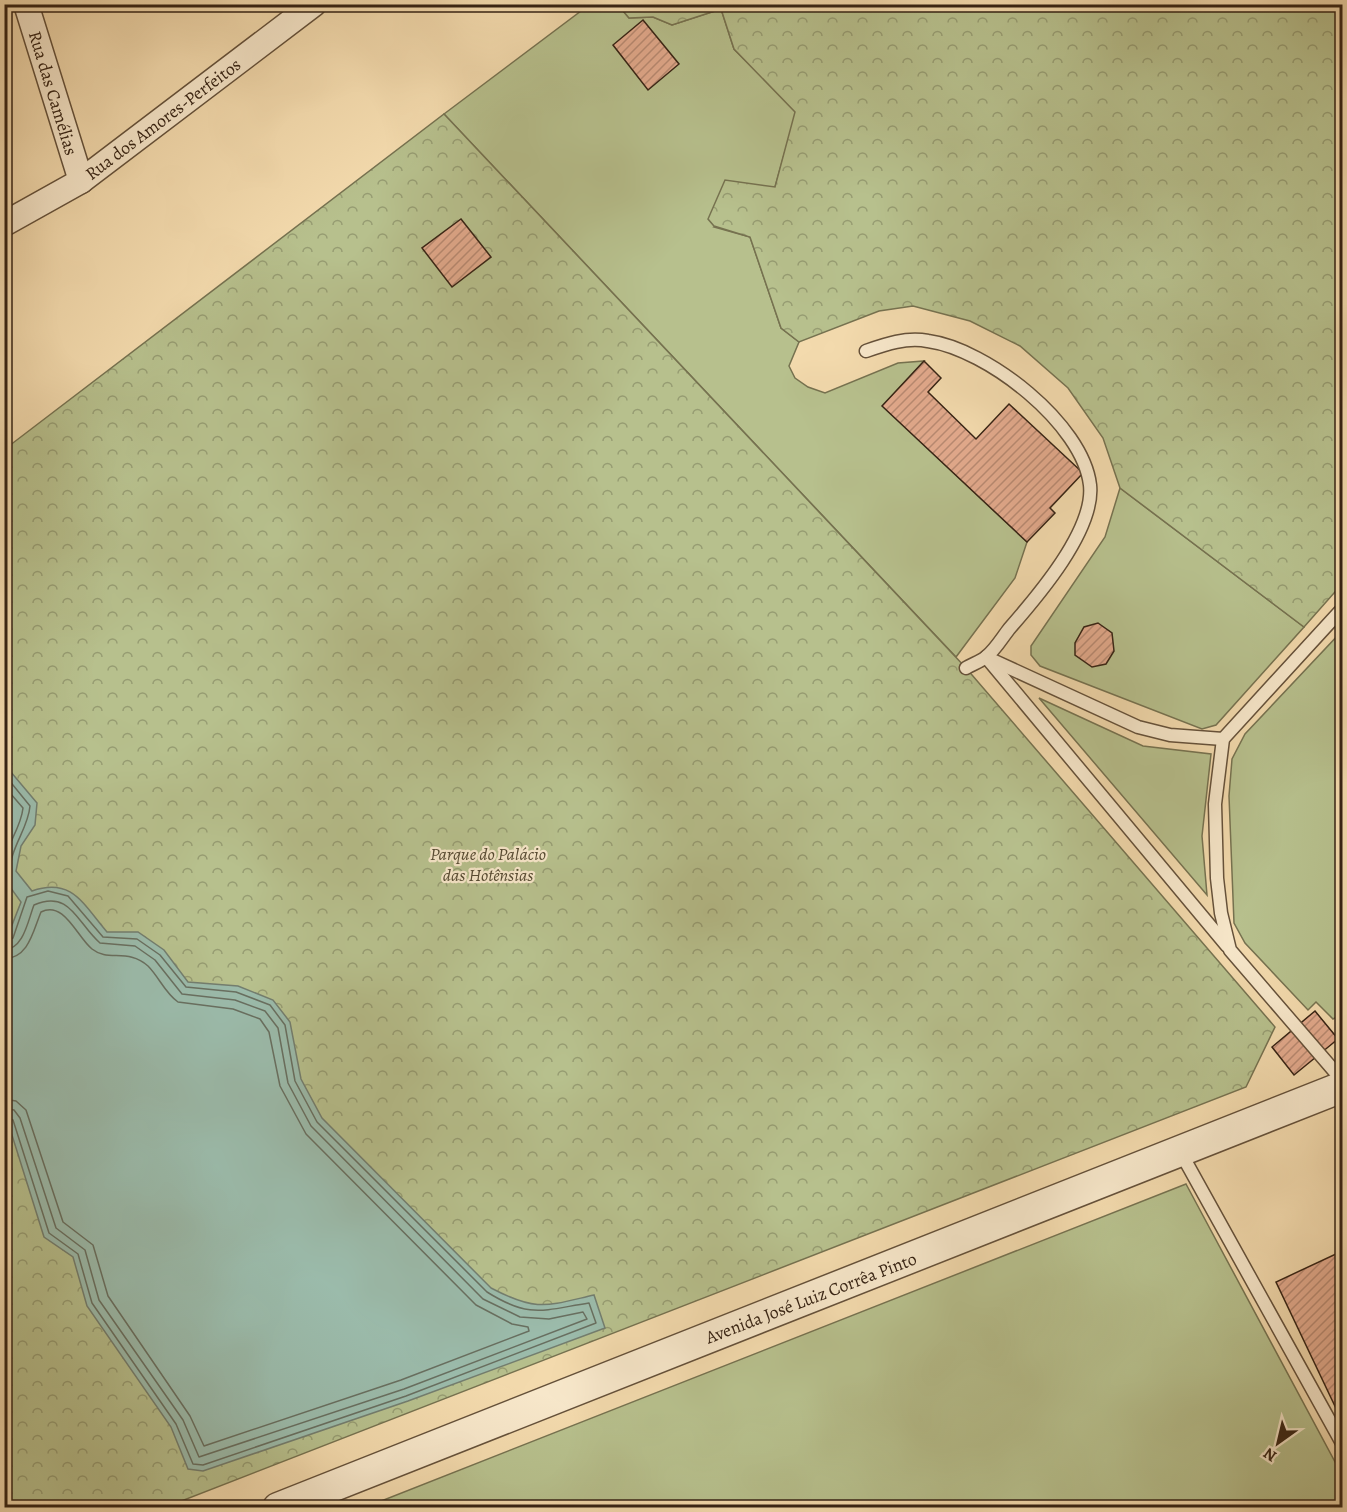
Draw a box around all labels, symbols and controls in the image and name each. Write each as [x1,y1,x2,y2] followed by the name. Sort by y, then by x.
[23,28,83,158] street label: Rua das Camélias
[80,53,246,185] street label: Rua dos Amores-Perfeitos
[430,842,546,887] park label: Parque do Palácio das Hotênsias
[701,1247,920,1350] street label: Avenida José Luiz Corrêa Pinto
[1248,1413,1308,1473] north arrow
[1259,1442,1281,1467] text: N

